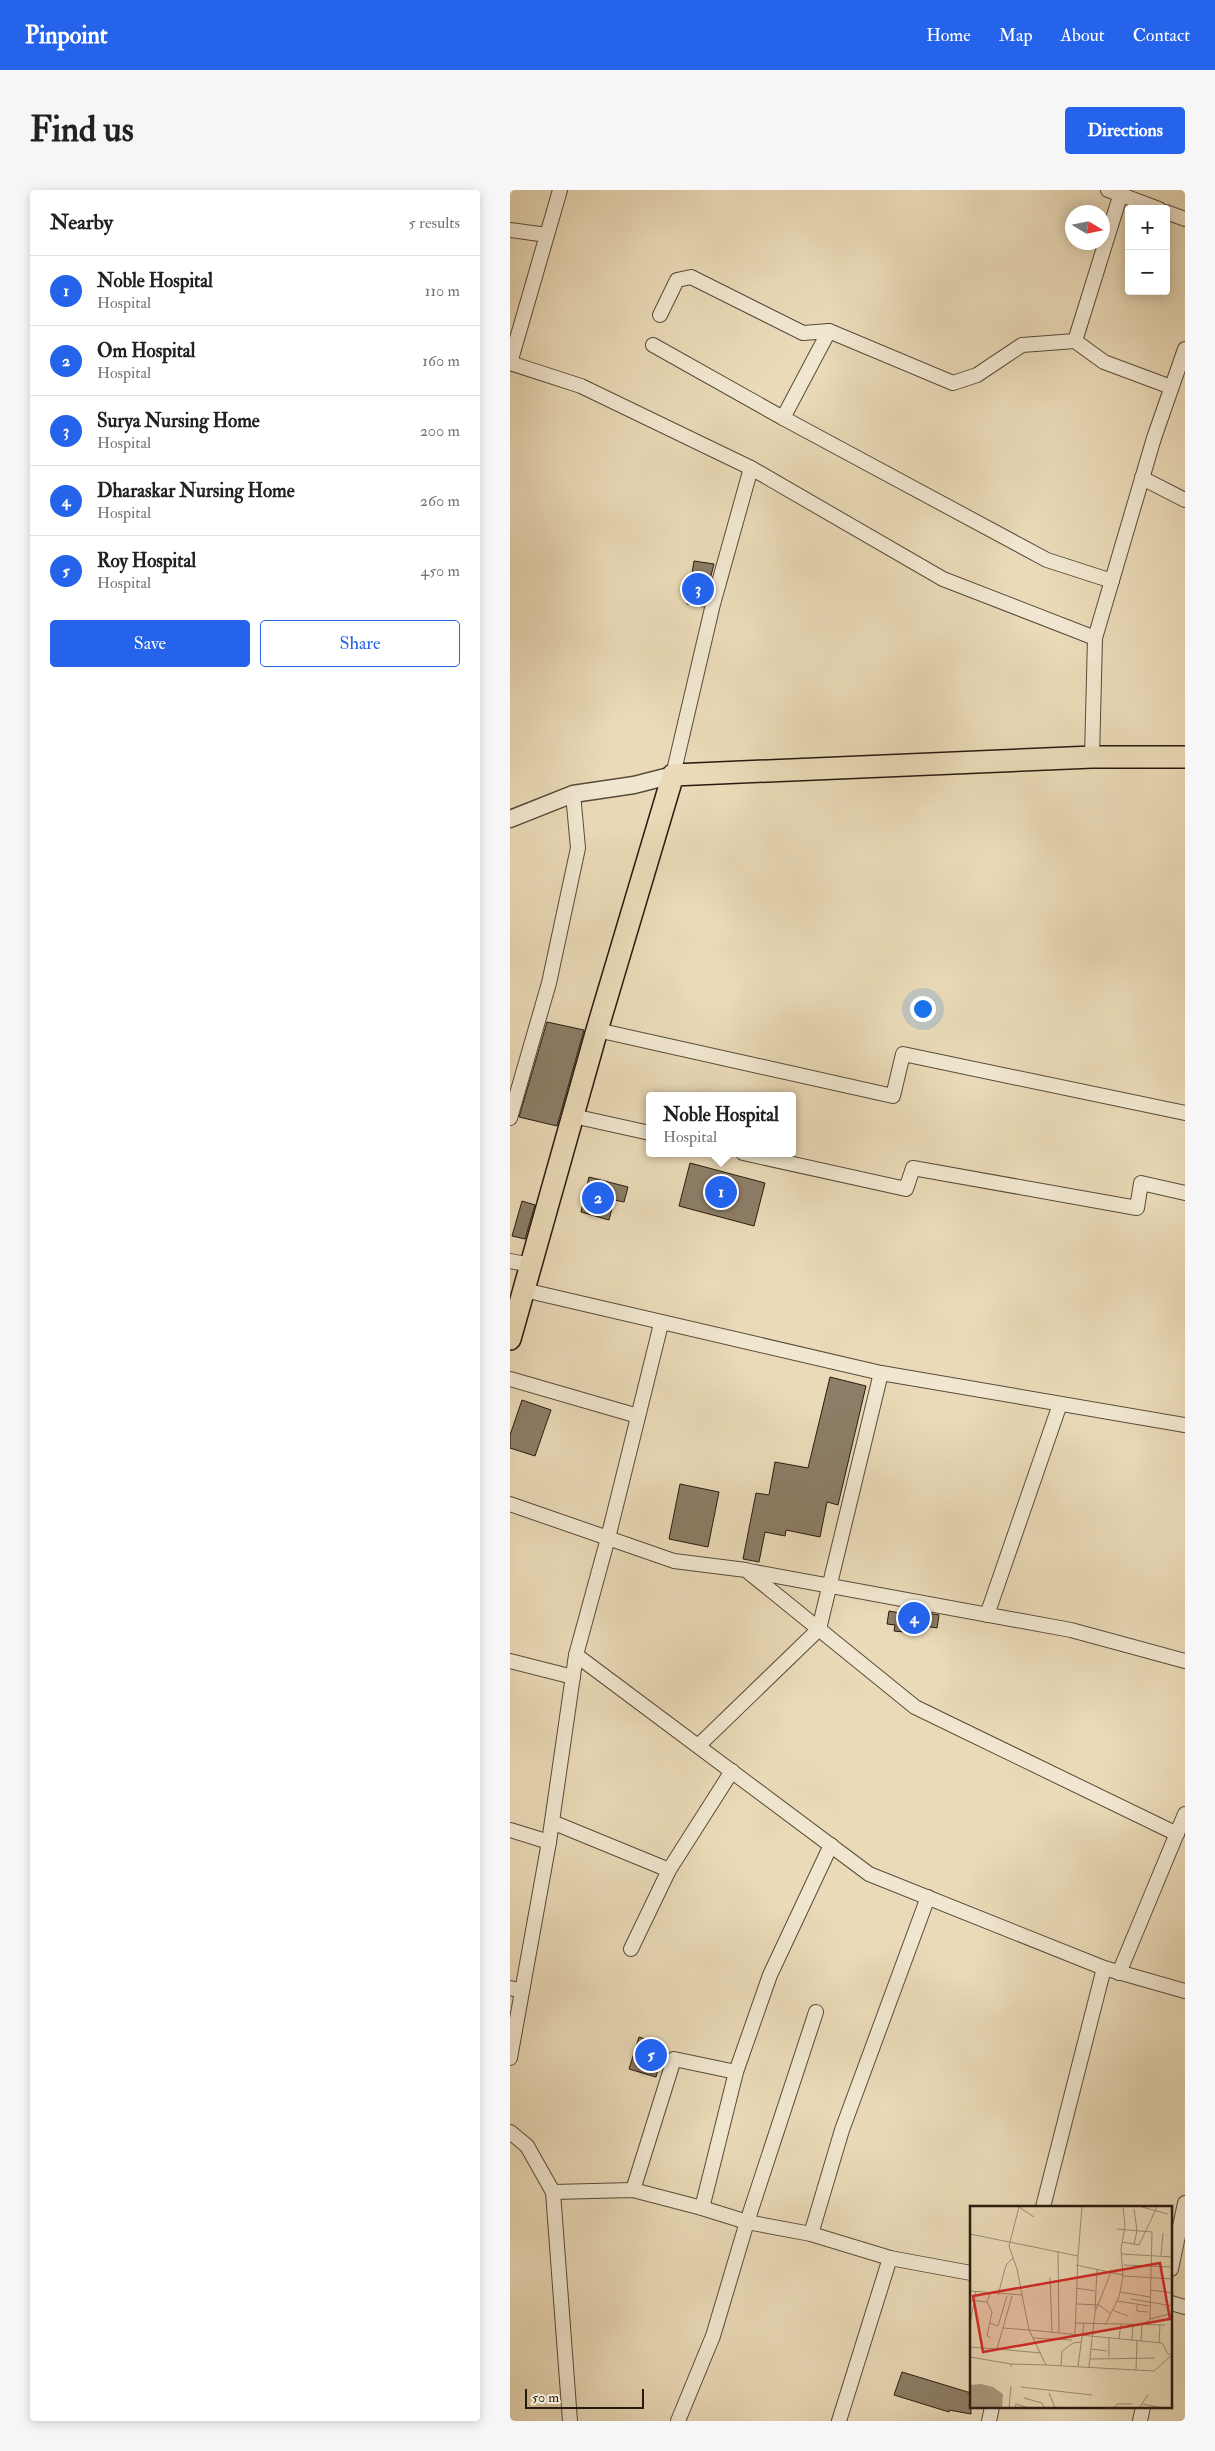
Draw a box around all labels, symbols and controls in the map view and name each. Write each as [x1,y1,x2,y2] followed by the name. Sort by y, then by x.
[25,20,108,51] text: Pinpoint
[926,24,971,47] text: Home
[999,24,1033,47] text: Map
[1061,24,1105,47] text: About
[1133,24,1190,47] text: Contact
[1065,107,1185,154] button: Directions
[30,108,134,152] text: Find us
[1065,205,1110,250] north arrow
[1125,205,1170,295] map controls
[1125,205,1170,250] button: +
[50,209,113,236] text: Nearby
[409,213,460,233] text: 5 results
[1125,250,1170,295] button: −
[97,269,213,293] text: Noble Hospital
[63,281,69,301] text: 1
[425,281,460,301] text: 110 m
[97,293,151,313] text: Hospital
[97,339,195,363] text: Om Hospital
[62,351,70,371] text: 2
[422,351,460,371] text: 160 m
[97,363,151,383] text: Hospital
[97,409,260,433] text: Surya Nursing Home
[63,421,69,441] text: 3
[420,421,460,441] text: 200 m
[97,433,151,453] text: Hospital
[97,479,295,503] text: Dharaskar Nursing Home
[62,491,70,511] text: 4
[420,491,460,511] text: 260 m
[97,503,151,523] text: Hospital
[97,549,196,573] text: Roy Hospital
[62,561,70,581] text: 5
[421,561,460,581] text: 450 m
[682,570,714,608] pin: 3
[97,573,151,593] text: Hospital
[50,620,250,667] button: Save
[260,620,460,667] button: Share
[910,996,936,1022] your location
[646,1092,796,1157] popup
[663,1103,779,1127] text: Noble Hospital
[663,1127,717,1147] text: Hospital
[705,1173,737,1211] pin: 1
[582,1179,614,1217] pin: 2
[898,1599,930,1637] pin: 4
[635,2036,667,2074] pin: 5
[970,2206,1172,2408] inset map
[525,2386,644,2409] scale bar
[532,2389,559,2406] text: 50 m

